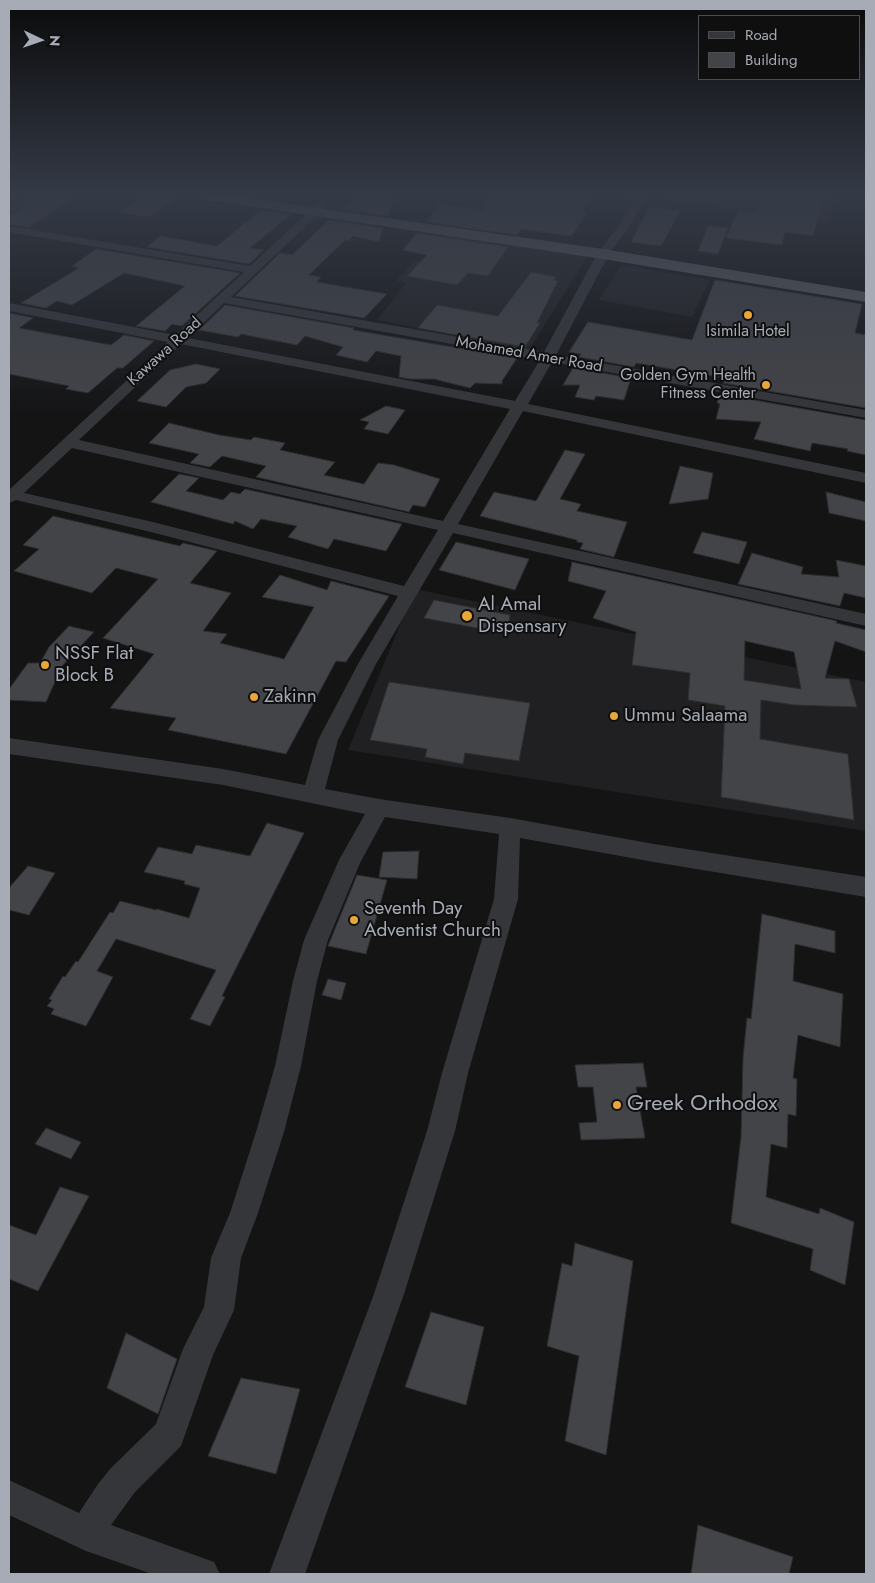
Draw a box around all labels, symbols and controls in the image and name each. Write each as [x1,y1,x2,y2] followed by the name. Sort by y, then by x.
[15,15,65,65] north arrow
[698,15,860,80] legend
[745,24,777,46] text: Road
[45,35,65,47] text: N
[745,49,797,71] text: Building
[742,309,754,321] marker: Isimila Hotel
[124,314,206,390] street label: Kawawa Road
[706,322,790,342] place label: Isimila Hotel
[454,333,604,377] street label: Mohamed Amer Road
[620,366,756,404] place label: Golden Gym Health Fitness Center
[760,379,772,391] marker: Golden Gym Health Fitness Center
[478,594,566,638] place label: Al Amal Dispensary
[460,609,474,623] marker: Al Amal Dispensary
[55,643,133,687] place label: NSSF Flat Block B
[39,659,51,671] marker: NSSF Flat Block B
[264,686,317,708] place label: Zakinn
[248,691,260,703] marker: Zakinn
[624,705,747,727] place label: Ummu Salaama
[608,710,620,722] marker: Ummu Salaama
[364,898,501,942] place label: Seventh Day Adventist Church
[348,914,360,926] marker: Seventh Day Adventist Church
[627,1092,777,1118] place label: Greek Orthodox
[611,1099,623,1111] marker: Greek Orthodox

